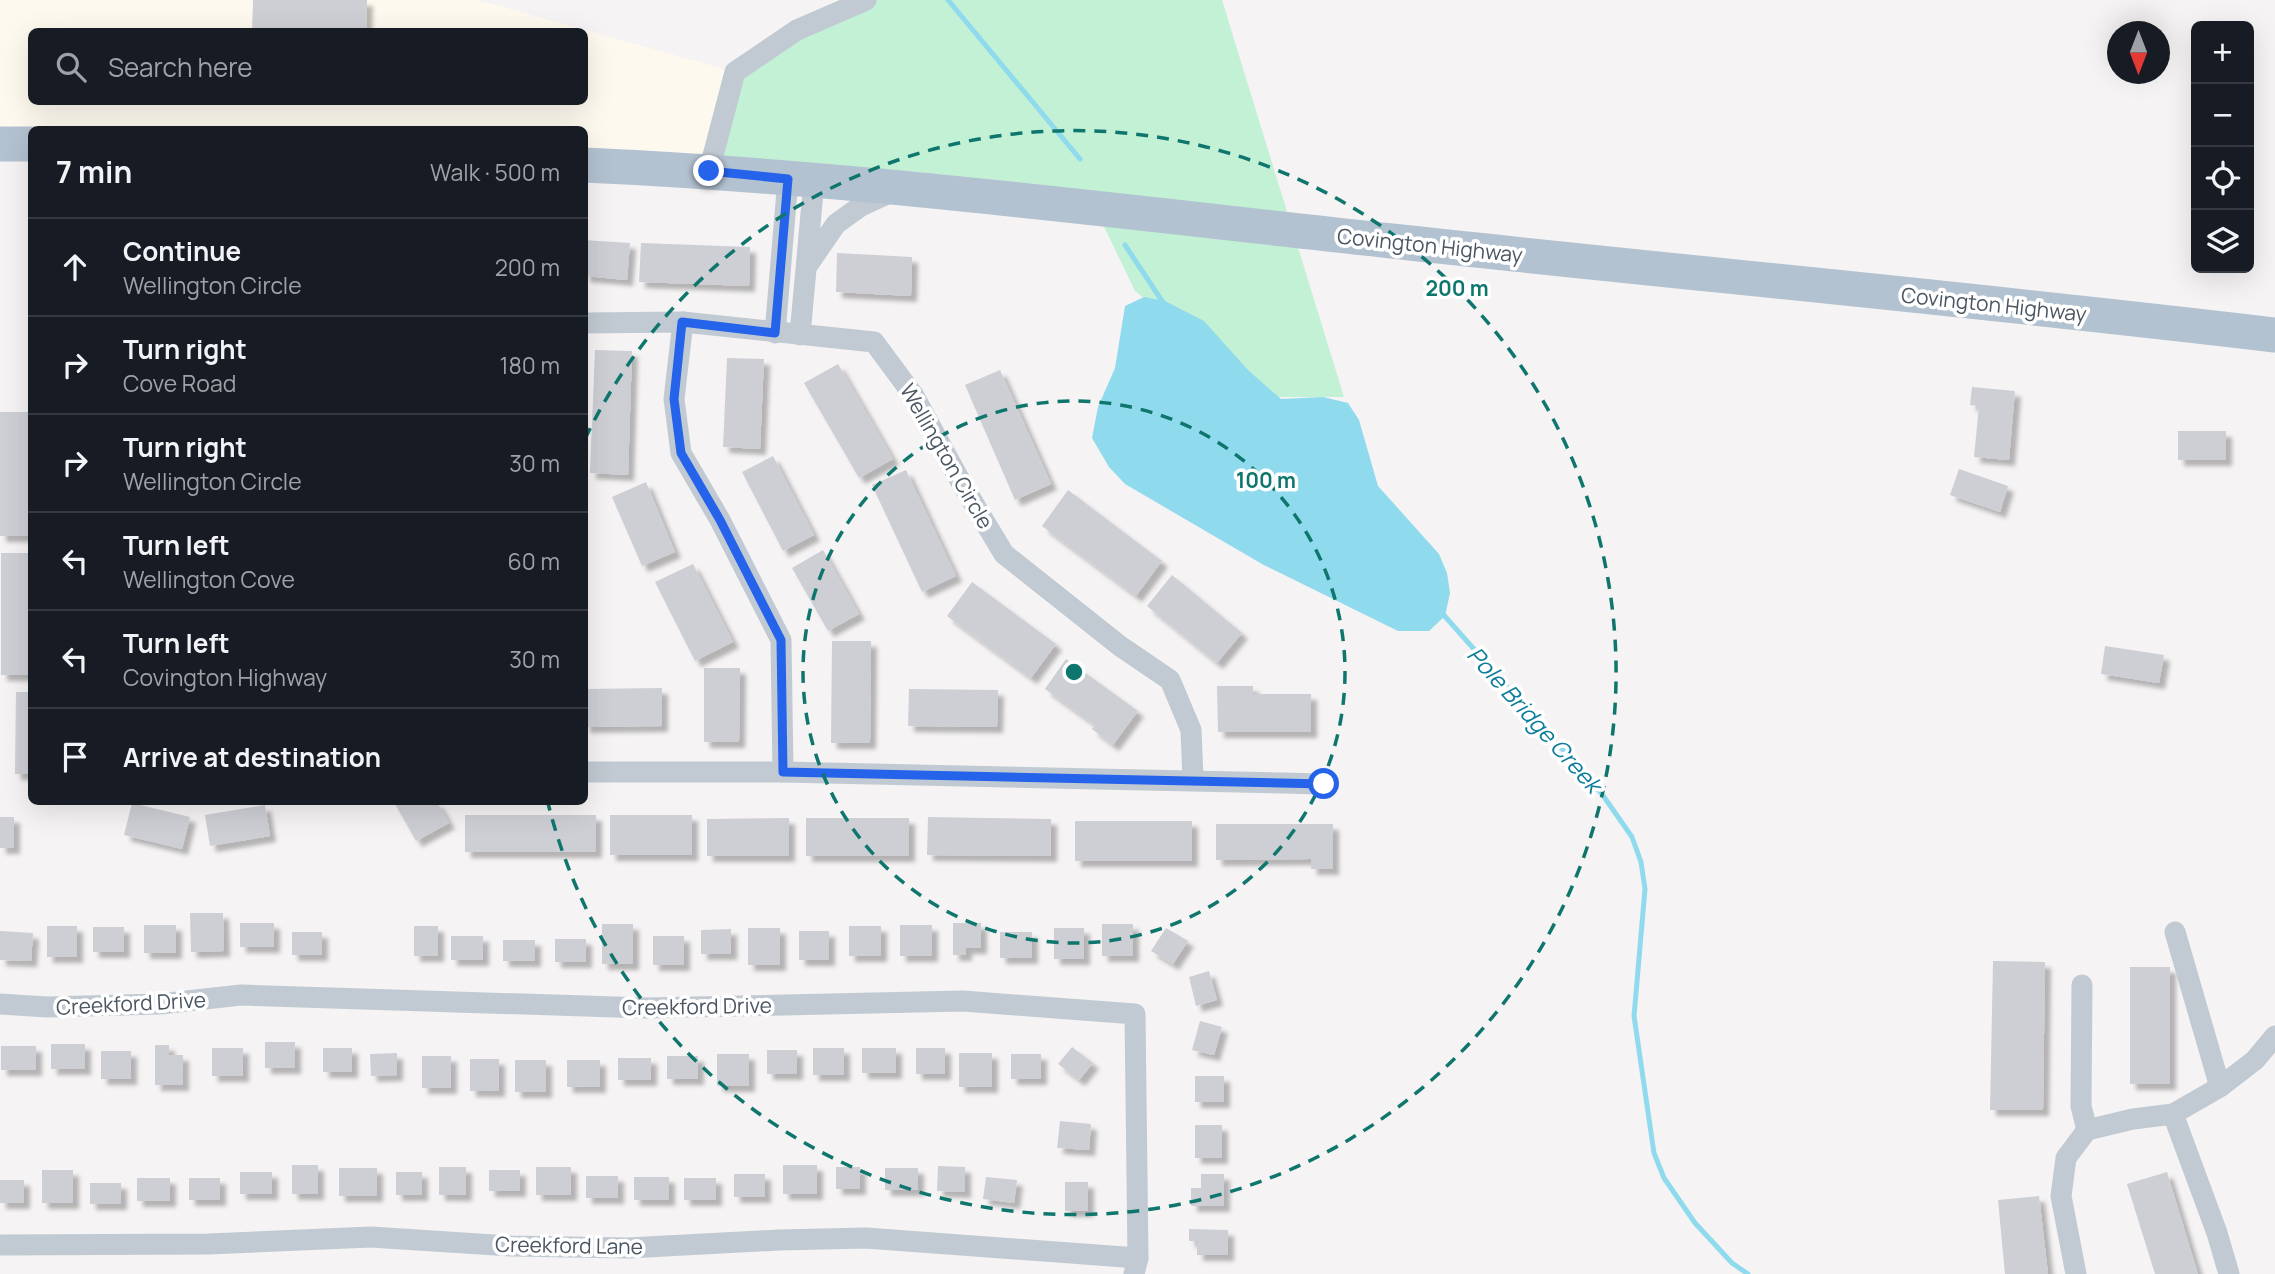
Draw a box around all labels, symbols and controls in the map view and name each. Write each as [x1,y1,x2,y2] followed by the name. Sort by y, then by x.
[2107,21,2170,84] north arrow
[2191,21,2254,273] map controls
[2191,21,2254,84] button: +
[28,28,588,105] search box
[52,48,90,86] icon: search
[108,49,253,85] text: Search here
[2191,84,2254,147] button: −
[2191,147,2254,210] button: locate
[56,151,132,192] text: 7 min
[693,155,724,186] route end
[430,156,560,188] text: Walk · 500 m
[2191,210,2254,273] button: layers
[1336,221,1524,269] street label: Covington Highway
[123,233,241,269] text: Continue
[56,248,94,286] icon: ahead
[495,251,560,283] text: 200 m
[123,269,302,301] text: Wellington Circle
[1425,274,1489,302] text: 200 m
[1900,280,2088,328] street label: Covington Highway
[123,331,247,367] text: Turn right
[56,346,94,384] icon: right
[500,349,560,381] text: 180 m
[123,367,236,399] text: Cove Road
[894,378,1000,534] street label: Wellington Circle
[123,429,247,465] text: Turn right
[56,444,94,482] icon: right
[509,447,560,479] text: 30 m
[123,465,302,497] text: Wellington Circle
[1236,466,1296,494] text: 100 m
[123,527,230,563] text: Turn left
[56,542,94,580] icon: left
[508,545,560,577] text: 60 m
[123,563,295,595] text: Wellington Cove
[123,625,230,661] text: Turn left
[1461,639,1612,802] water label: Pole Bridge Creek
[56,640,94,678] icon: left
[509,643,560,675] text: 30 m
[1062,660,1086,684] centre of rings
[123,661,327,693] text: Covington Highway
[56,738,94,776] icon: arrive
[123,739,381,775] text: Arrive at destination
[1308,768,1339,799] route start
[55,985,207,1021] street label: Creekford Drive
[622,991,772,1021] street label: Creekford Drive
[495,1230,643,1260] street label: Creekford Lane

